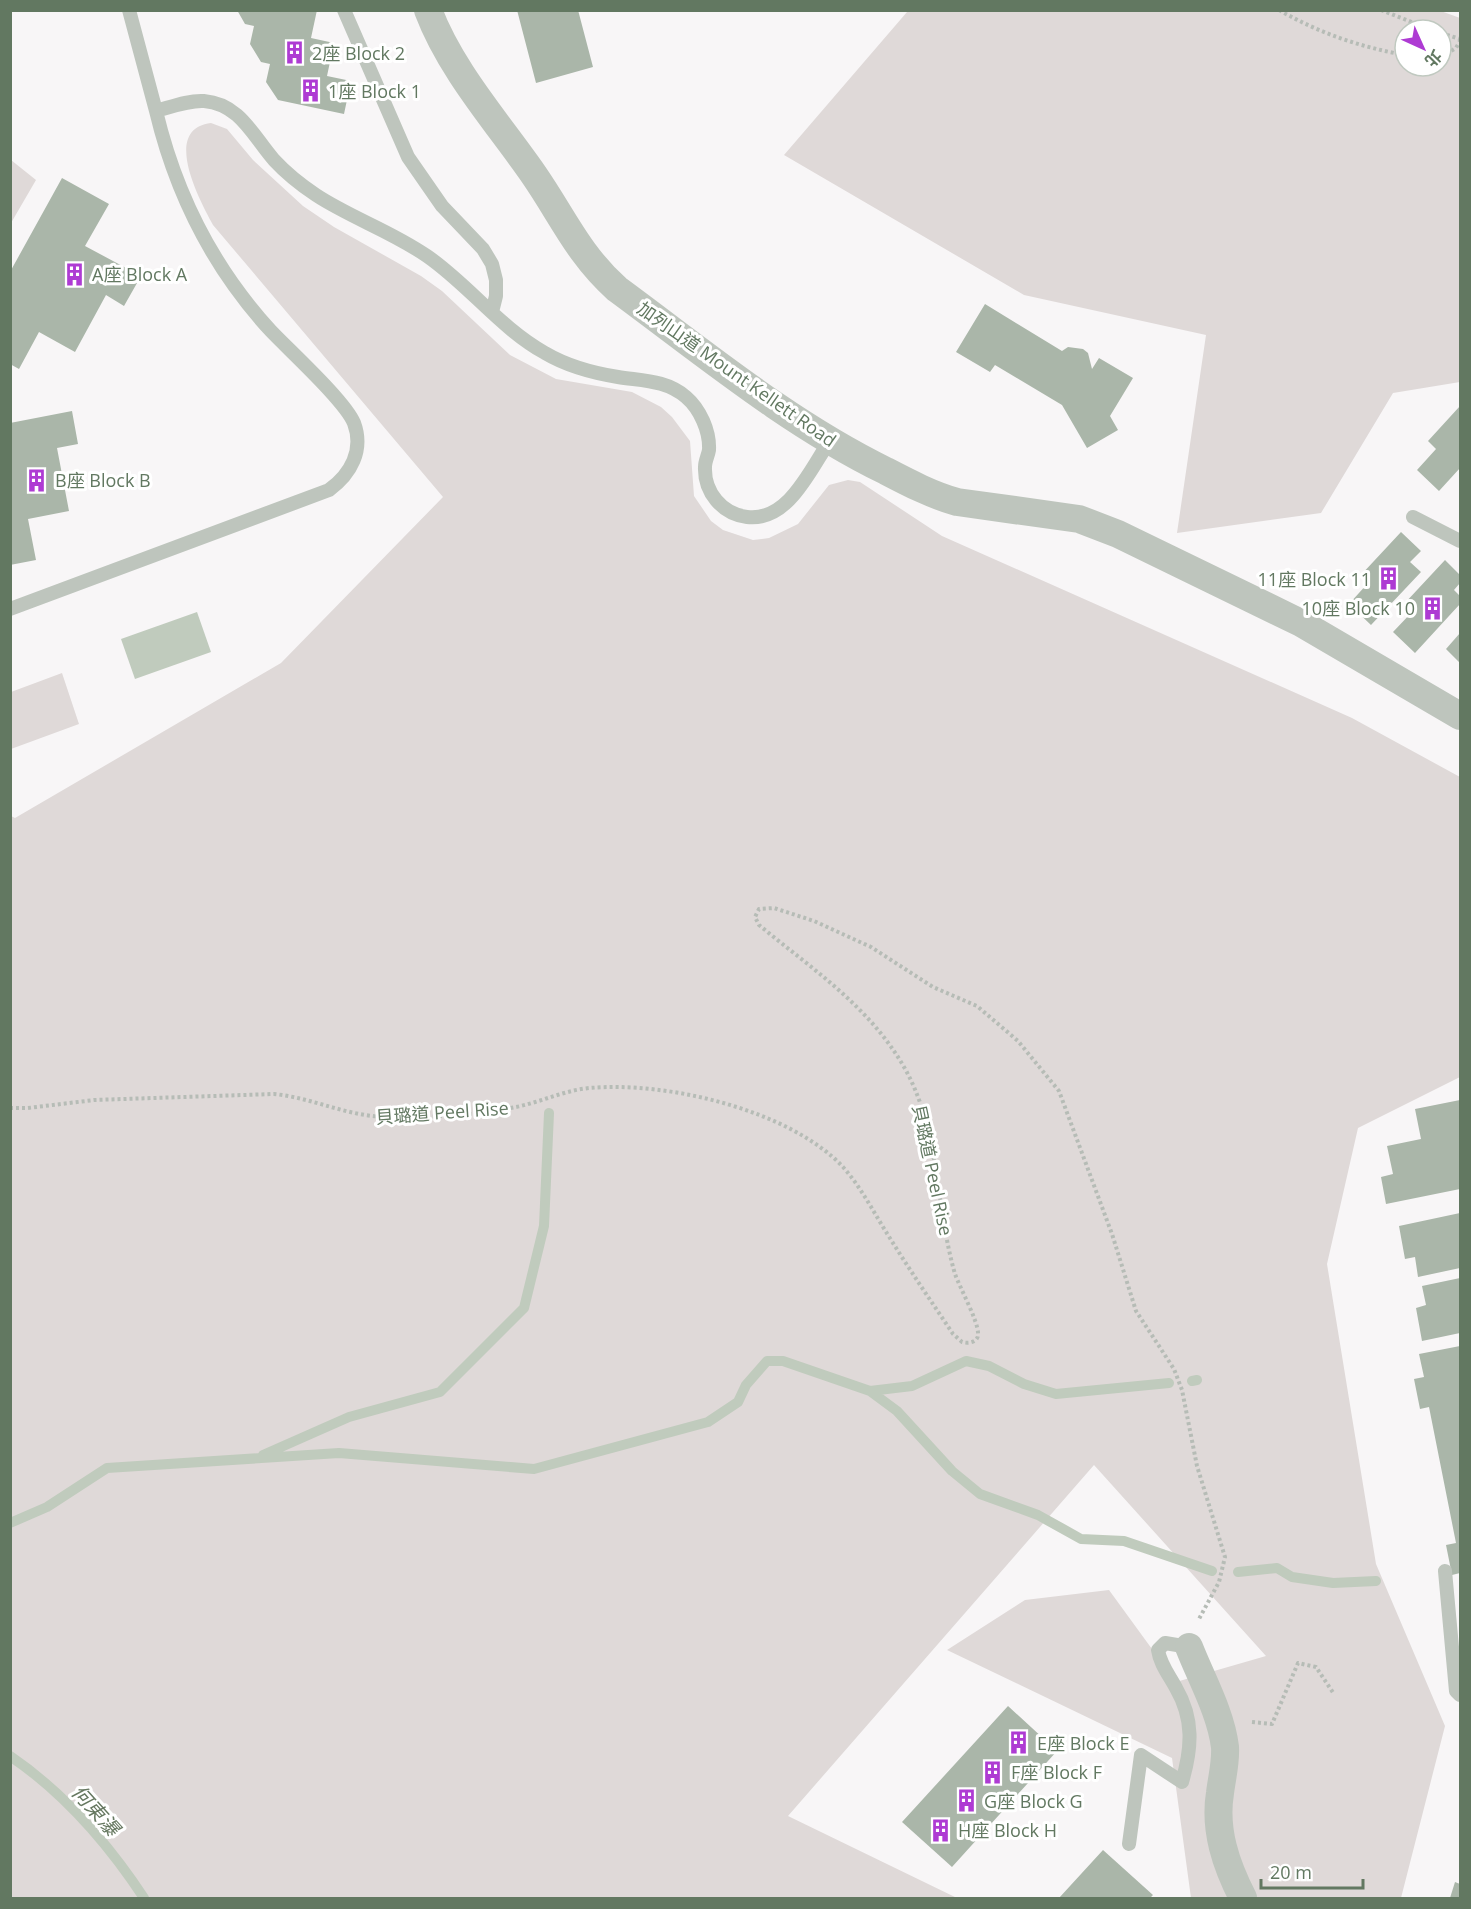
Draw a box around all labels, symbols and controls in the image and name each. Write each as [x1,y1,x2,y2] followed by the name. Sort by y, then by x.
[1393,18,1453,78] north arrow
[281,40,307,66] building icon: 2座 Block 2
[312,41,405,65] place label: 2座 Block 2
[1420,45,1447,72] text: 北
[297,78,323,104] building icon: 1座 Block 1
[328,79,421,103] place label: 1座 Block 1
[61,261,87,287] building icon: A座 Block A
[92,262,188,286] place label: A座 Block A
[633,296,841,452] street label: 加列山道 Mount Kellett Road
[24,467,50,493] building icon: B座 Block B
[55,468,151,492] place label: B座 Block B
[1376,566,1402,592] building icon: 11座 Block 11
[1257,567,1371,591] place label: 11座 Block 11
[1420,595,1446,621] building icon: 10座 Block 10
[1301,596,1415,620] place label: 10座 Block 10
[375,1095,509,1129] street label: 貝璐道 Peel Rise
[907,1102,959,1238] street label: 貝璐道 Peel Rise
[1006,1730,1032,1756] building icon: E座 Block E
[1037,1731,1129,1755] place label: E座 Block E
[980,1759,1006,1785] building icon: F座 Block F
[1011,1760,1102,1784] place label: F座 Block F
[66,1779,127,1843] water label: 何東瀑
[953,1788,979,1814] building icon: G座 Block G
[984,1789,1083,1813] place label: G座 Block G
[927,1817,953,1843] building icon: H座 Block H
[958,1818,1057,1842] place label: H座 Block H
[1261,1852,1363,1890] scale bar
[1270,1860,1312,1884] text: 20 m

